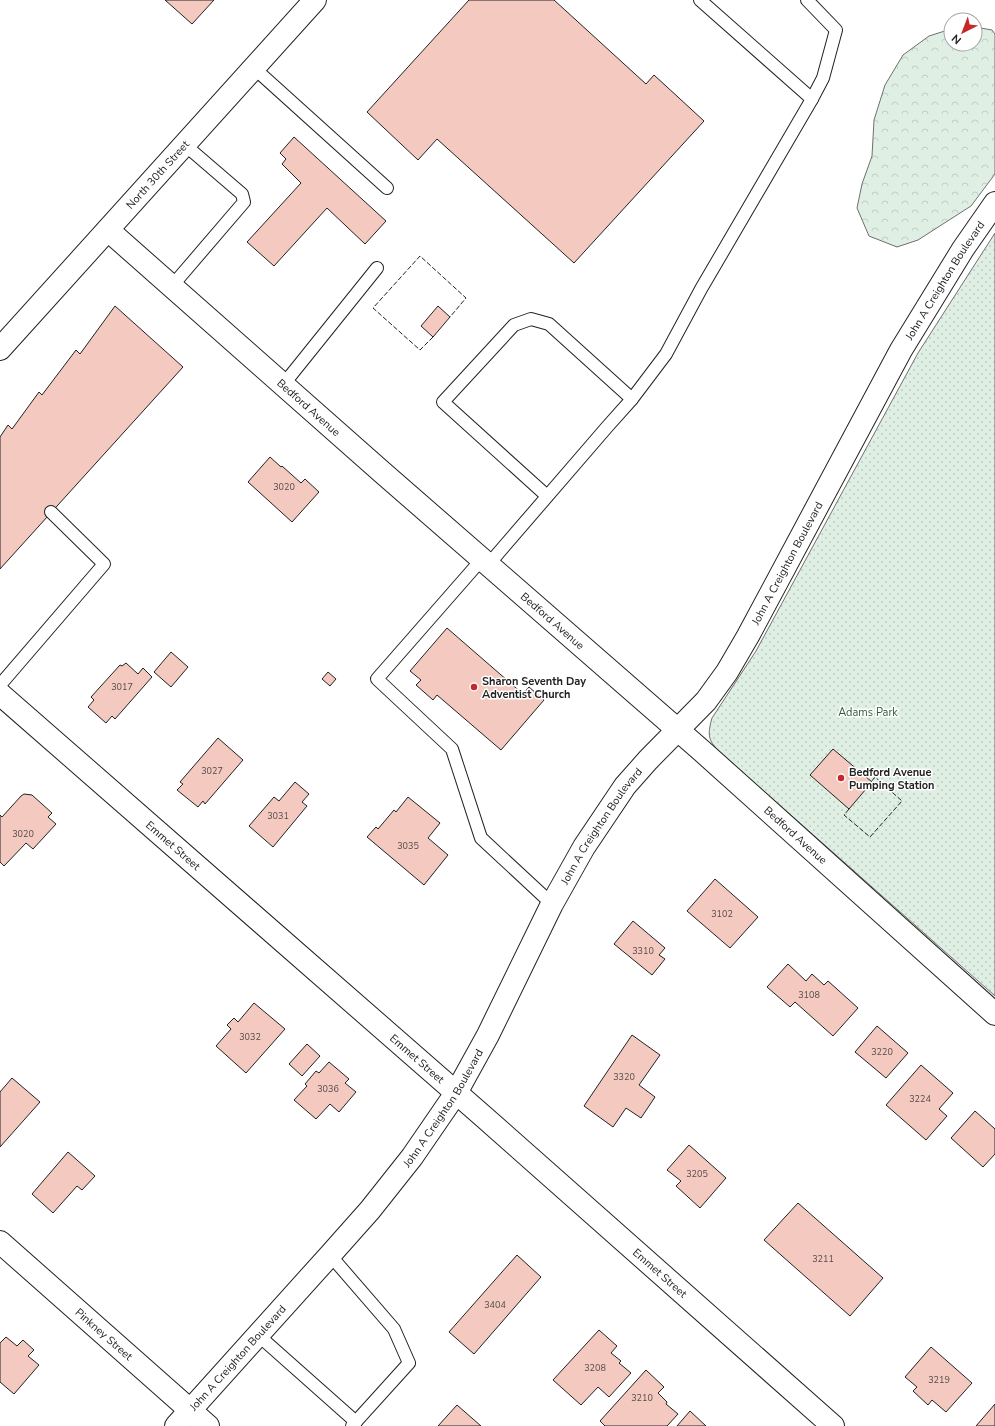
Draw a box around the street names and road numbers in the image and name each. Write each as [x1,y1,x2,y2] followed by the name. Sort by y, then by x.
[123,137,192,212] street label: North 30th Street
[901,218,988,343] street label: John A Creighton Boulevard
[274,375,344,440] street label: Bedford Avenue
[747,499,826,628] street label: John A Creighton Boulevard
[518,589,588,653] street label: Bedford Avenue
[556,764,645,888] street label: John A Creighton Boulevard
[761,803,831,867] street label: Bedford Avenue
[143,817,204,873] street label: Emmet Street
[387,1031,448,1087] street label: Emmet Street
[399,1046,486,1171] street label: John A Creighton Boulevard
[630,1245,691,1301] street label: Emmet Street
[185,1301,289,1415] street label: John A Creighton Boulevard
[72,1305,136,1364] street label: Pinkney Street

